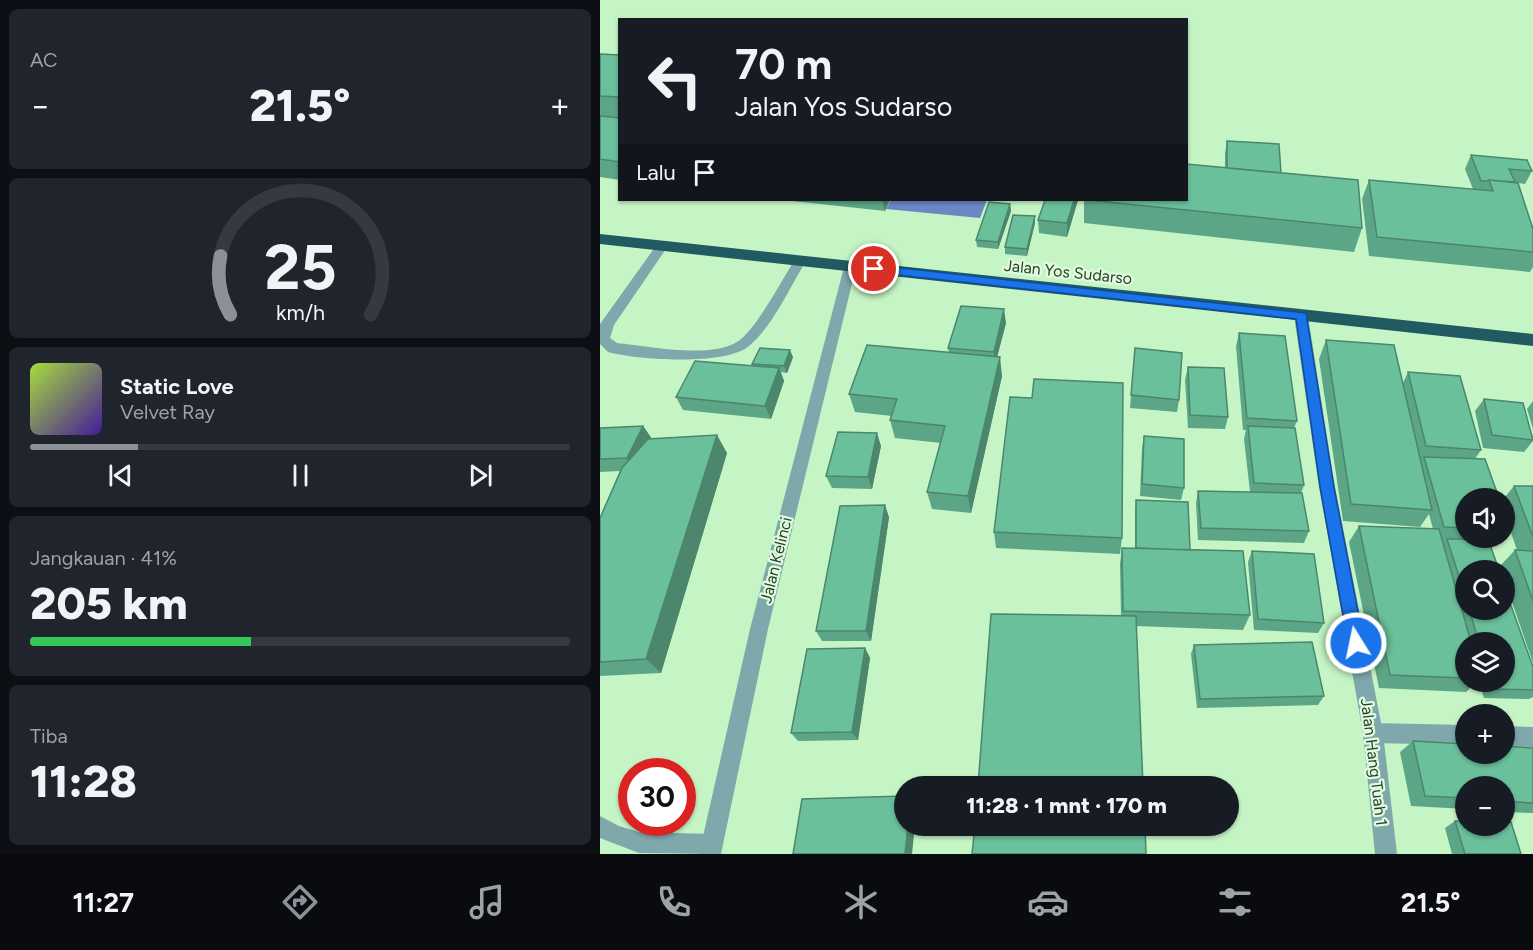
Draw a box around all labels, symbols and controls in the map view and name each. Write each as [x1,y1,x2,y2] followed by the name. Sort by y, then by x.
[735,39,832,90] text: 70 m
[636,42,714,120] icon: left
[30,48,58,72] text: AC
[249,78,351,132] text: 21.5°
[30,86,51,125] text: −
[549,86,570,125] text: +
[735,90,952,123] text: Jalan Yos Sudarso
[688,156,721,189] icon: arrive
[636,159,676,186] text: Lalu
[264,230,336,305] text: 25
[848,243,899,294] pin
[857,252,890,285] icon: arrive
[1003,256,1133,288] street label: Jalan Yos Sudarso
[276,300,324,325] text: km/h
[120,373,234,400] text: Static Love
[120,400,215,424] text: Velvet Ray
[104,459,137,492] icon: previous
[284,459,317,492] icon: pause
[464,459,497,492] icon: next
[1455,488,1515,836] map controls
[1455,488,1515,548] button: sound
[756,515,796,605] street label: Jalan Kelinci
[30,546,177,570] text: Jangkauan · 41%
[1455,560,1515,620] button: search
[30,576,188,630] text: 205 km
[1324,611,1388,675] position arrow
[1455,632,1515,692] button: layers
[1357,697,1391,827] street label: Jalan Hang Tuah 1
[1455,704,1515,764] button: +
[30,724,68,748] text: Tiba
[30,754,137,808] text: 11:28
[618,758,696,836] speed limit sign: 30
[1455,776,1515,836] button: −
[966,792,1167,819] text: 11:28 · 1 mnt · 170 m
[279,881,321,923] icon: directions
[466,881,508,923] icon: music
[653,881,695,923] icon: phone
[840,881,882,923] icon: climate
[1027,881,1069,923] icon: car
[1214,881,1256,923] icon: filters
[72,886,134,919] text: 11:27
[1401,886,1460,919] text: 21.5°

